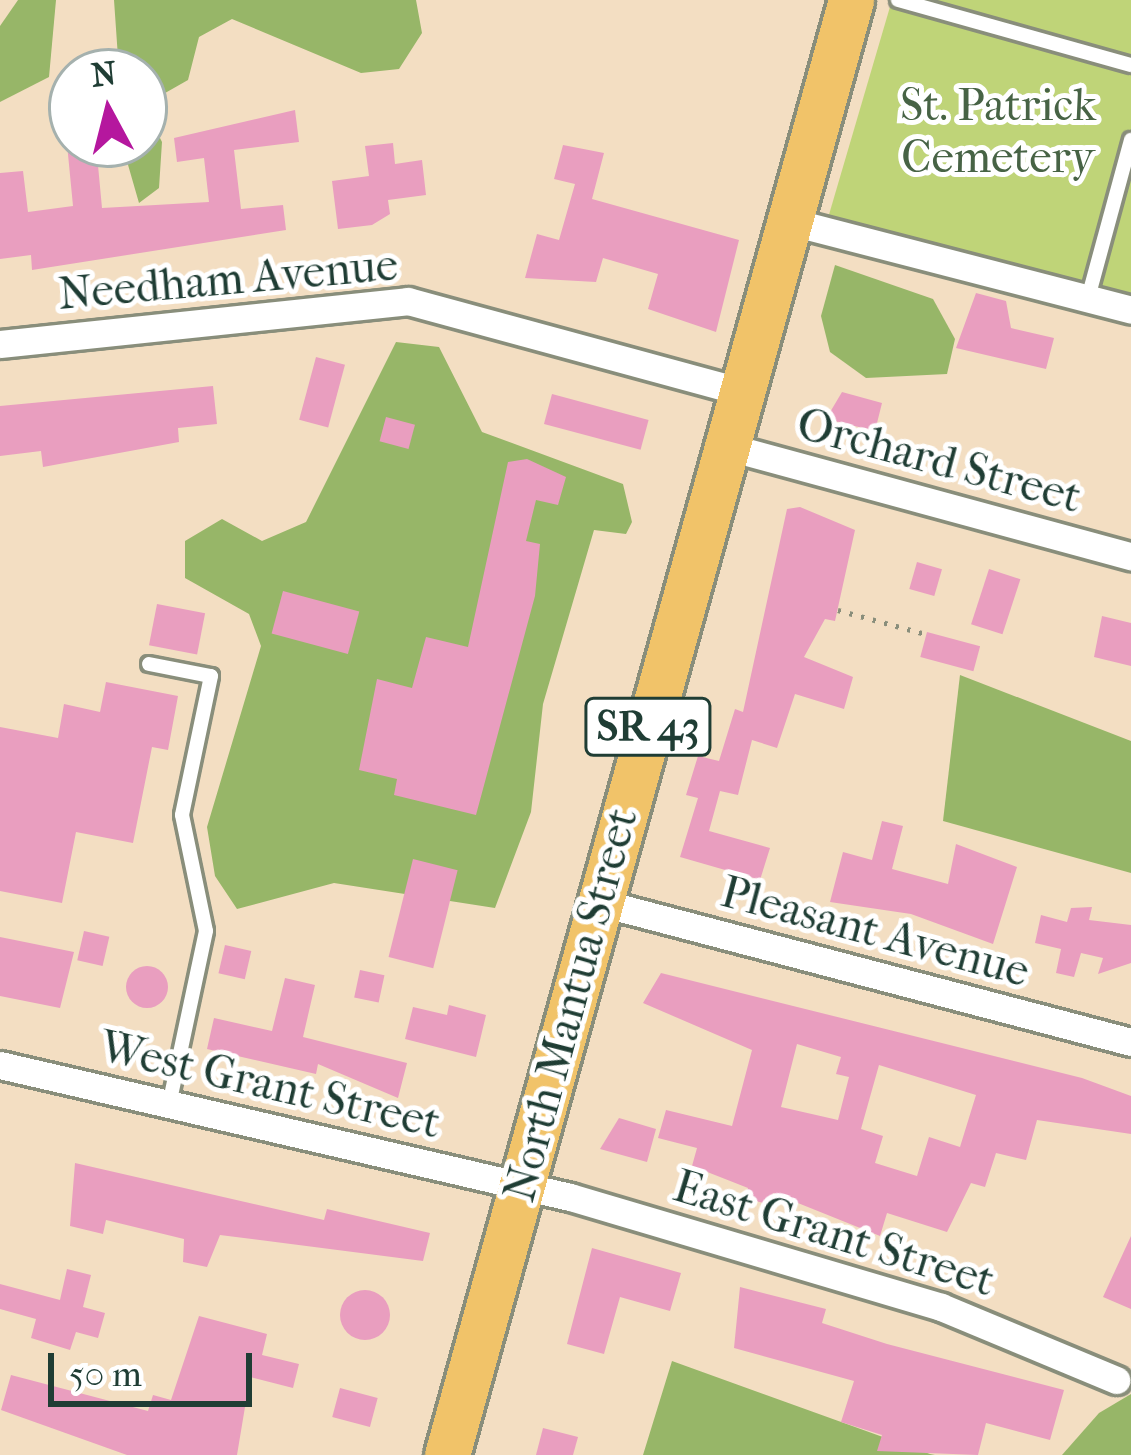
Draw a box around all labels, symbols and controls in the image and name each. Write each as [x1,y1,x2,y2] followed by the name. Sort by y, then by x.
[48,48,168,168] north arrow
[89,54,119,96] text: N
[900,79,1096,185] park label: St. Patrick Cemetery
[56,238,400,322] street label: Needham Avenue
[791,397,1087,525] street label: Orchard Street
[582,691,714,763] road number: SR 43
[493,803,649,1207] street label: North Mantua Street
[715,865,1035,999] street label: Pleasant Avenue
[94,1020,446,1150] street label: West Grant Street
[667,1160,1001,1308] street label: East Grant Street
[54,1329,258,1403] scale bar
[69,1353,142,1395] text: 50 m

